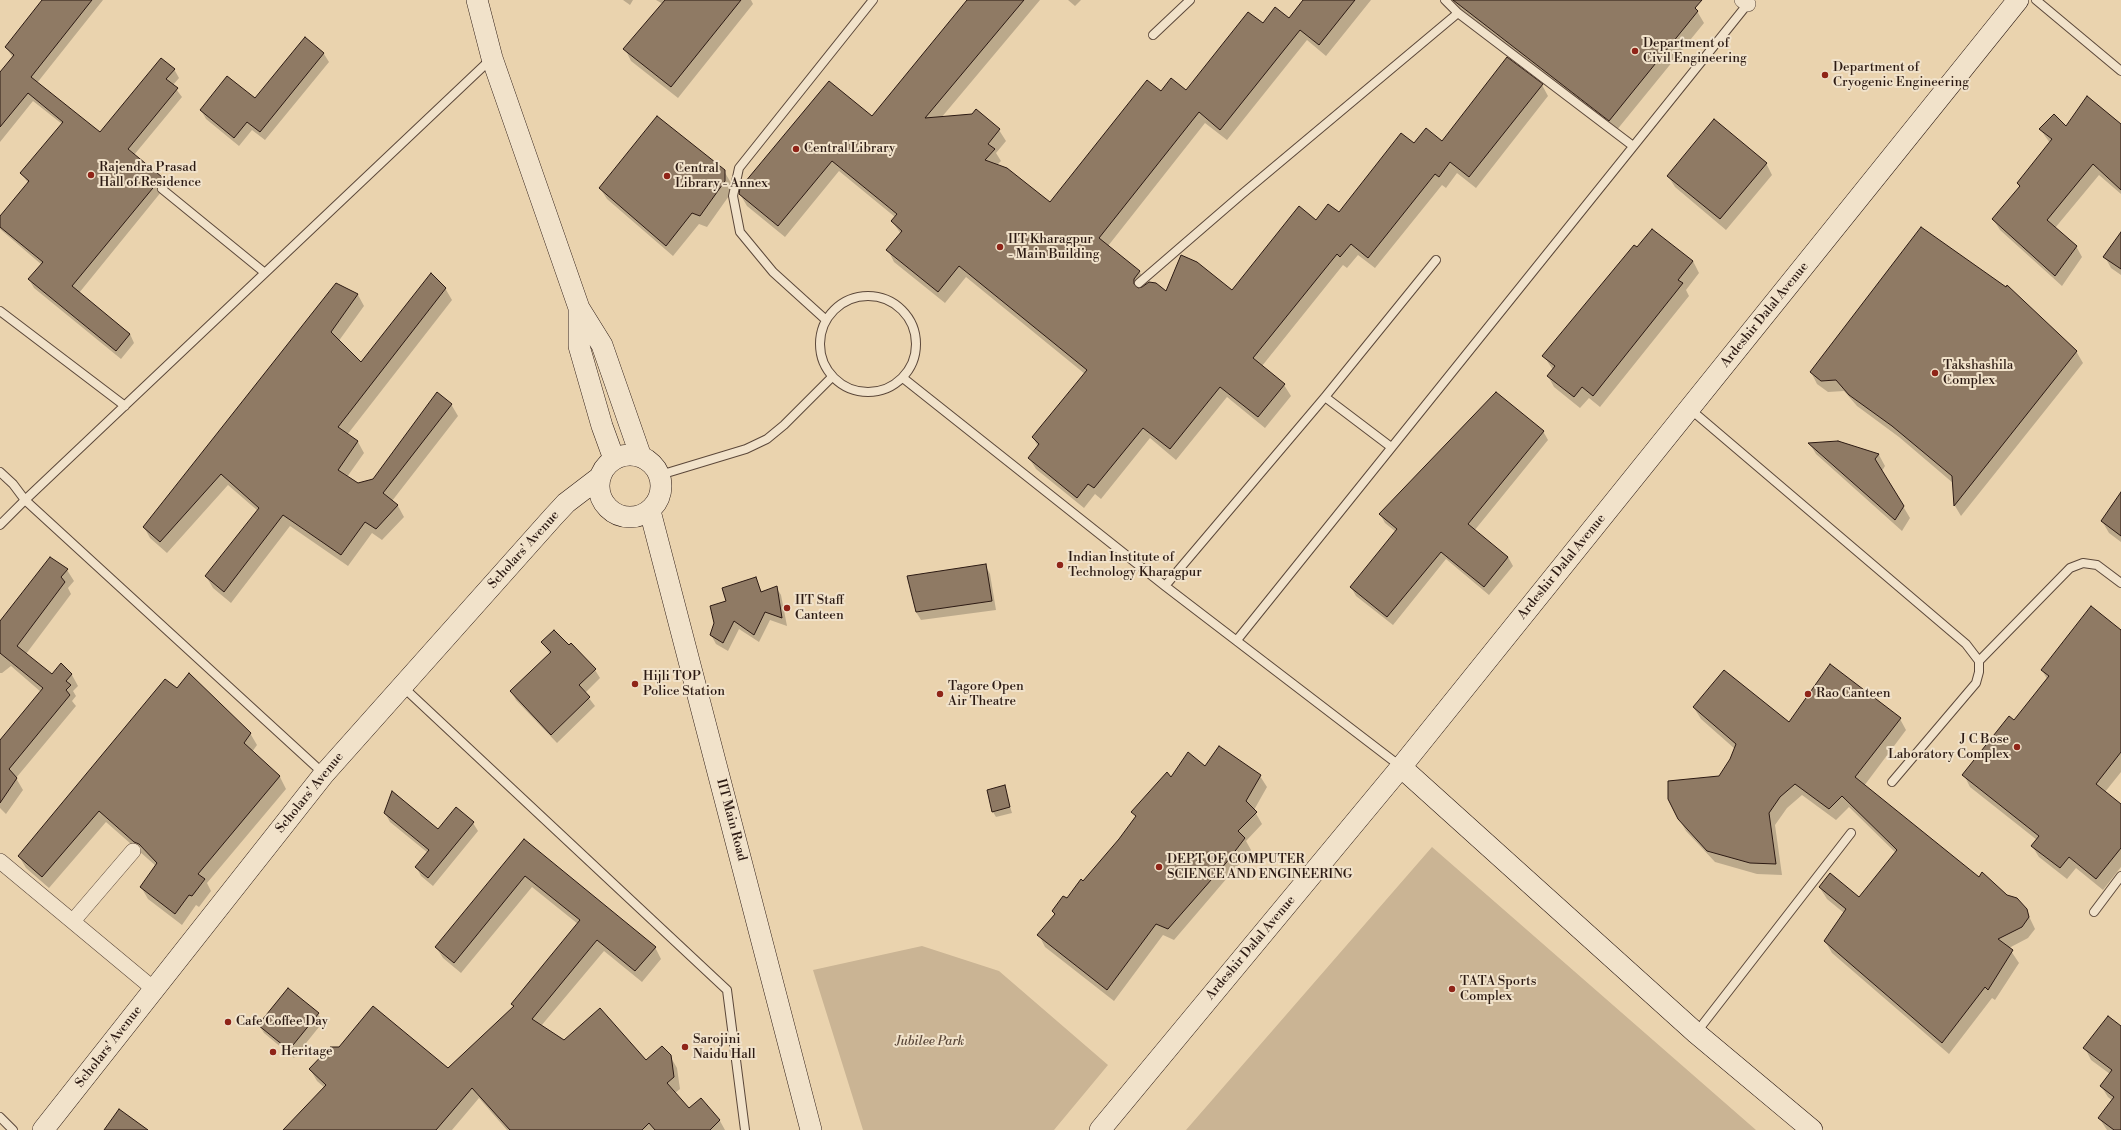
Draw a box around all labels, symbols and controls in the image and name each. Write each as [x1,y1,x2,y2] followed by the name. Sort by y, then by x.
[1643,36,1747,67] place label: Department of Civil Engineering
[1630,46,1640,56] marker: Department of Civil Engineering
[1833,60,1969,91] place label: Department of Cryogenic Engineering
[1820,70,1830,80] marker: Department of Cryogenic Engineering
[804,141,895,157] place label: Central Library
[791,144,801,154] marker: Central Library
[99,160,201,191] place label: Rajendra Prasad Hall of Residence
[675,161,768,192] place label: Central Library - Annex
[86,170,96,180] marker: Rajendra Prasad Hall of Residence
[662,171,672,181] marker: Central Library - Annex
[1008,232,1099,263] place label: IIT Kharagpur - Main Building
[995,242,1005,252] marker: IIT Kharagpur - Main Building
[1718,259,1812,371] street label: Ardeshir Dalal Avenue
[1943,358,2013,389] place label: Takshashila Complex
[1930,368,1940,378] marker: Takshashila Complex
[485,508,563,592] street label: Scholars' Avenue
[1515,511,1609,623] street label: Ardeshir Dalal Avenue
[1068,550,1202,581] place label: Indian Institute of Technology Kharagpur
[1055,560,1065,570] marker: Indian Institute of Technology Kharagpur
[795,593,844,624] place label: IIT Staff Canteen
[782,603,792,613] marker: IIT Staff Canteen
[643,669,725,700] place label: Hijli TOP Police Station
[630,679,640,689] marker: Hijli TOP Police Station
[948,679,1024,710] place label: Tagore Open Air Theatre
[1816,686,1890,702] place label: Rao Canteen
[935,689,945,699] marker: Tagore Open Air Theatre
[1803,689,1813,699] marker: Rao Canteen
[1888,732,2009,763] place label: J C Bose Laboratory Complex
[2012,742,2022,752] marker: J C Bose Laboratory Complex
[273,750,347,836] street label: Scholars' Avenue
[713,777,749,863] street label: IIT Main Road
[1167,852,1352,883] place label: DEPT OF COMPUTER SCIENCE AND ENGINEERING
[1154,862,1164,872] marker: DEPT OF COMPUTER SCIENCE AND ENGINEERING
[1203,893,1299,1003] street label: Ardeshir Dalal Avenue
[1460,974,1536,1005] place label: TATA Sports Complex
[1447,984,1457,994] marker: TATA Sports Complex
[72,1003,146,1091] street label: Scholars' Avenue
[236,1014,328,1030] place label: Cafe Coffee Day
[223,1017,233,1027] marker: Cafe Coffee Day
[693,1032,755,1063] place label: Sarojini Naidu Hall
[896,1034,964,1050] park label: Jubilee Park
[680,1042,690,1052] marker: Sarojini Naidu Hall
[281,1044,333,1060] place label: Heritage
[268,1047,278,1057] marker: Heritage

